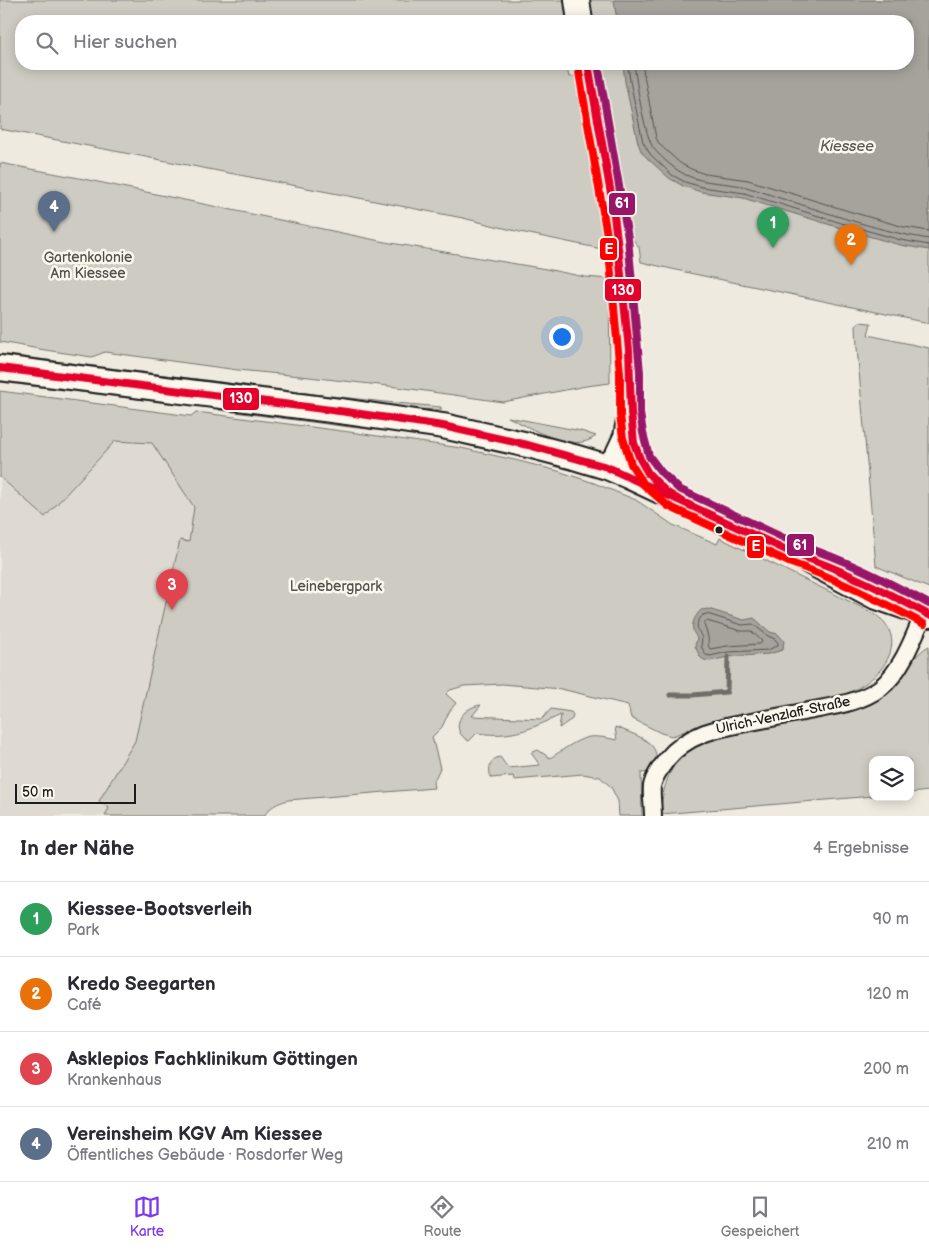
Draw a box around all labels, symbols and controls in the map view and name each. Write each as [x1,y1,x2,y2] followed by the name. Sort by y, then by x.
[15,15,914,70] search box
[33,29,61,57] icon: search
[73,31,177,54] text: Hier suchen
[820,137,874,156] water label: Kiessee
[38,191,70,232] pin: 4
[608,192,636,216] line badge: 61
[615,195,629,212] text: 61
[757,207,789,248] pin: 1
[835,224,867,265] pin: 2
[599,237,618,261] line badge: E
[604,241,614,258] text: E
[44,249,132,282] park label: Gartenkolonie Am Kiessee
[604,278,642,302] line badge: 130
[612,282,635,299] text: 130
[549,324,575,350] your location
[222,387,260,411] line badge: 130
[230,390,253,407] text: 130
[714,525,724,535] unlabelled marker
[786,533,815,557] line badge: 61
[746,535,765,559] line badge: E
[793,537,807,554] text: 61
[751,538,761,555] text: E
[156,569,188,610] pin: 3
[290,578,382,595] park label: Leinebergpark
[714,692,852,738] street label: Ulrich-Venzlaff-Straße
[869,756,914,801] map controls
[869,756,914,801] button: layers
[15,781,136,804] scale bar
[22,784,54,801] text: 50 m
[20,836,134,861] text: In der Nähe
[813,839,909,858] text: 4 Ergebnisse
[67,898,252,921] text: Kiessee-Bootsverleih
[33,910,39,929] text: 1
[873,910,909,929] text: 90 m
[67,921,99,940] text: Park
[67,973,216,996] text: Kredo Seegarten
[31,985,41,1004] text: 2
[866,985,909,1004] text: 120 m
[67,996,101,1015] text: Café
[67,1048,358,1071] text: Asklepios Fachklinikum Göttingen
[31,1060,41,1079] text: 3
[863,1060,909,1079] text: 200 m
[67,1071,162,1090] text: Krankenhaus
[67,1123,322,1146] text: Vereinsheim KGV Am Kiessee
[31,1135,41,1154] text: 4
[867,1135,909,1154] text: 210 m
[67,1146,343,1165] text: Öffentliches Gebäude · Rosdorfer Weg
[130,1193,164,1240] tab: Karte
[424,1193,461,1240] tab: Route
[721,1193,799,1240] tab: Gespeichert

